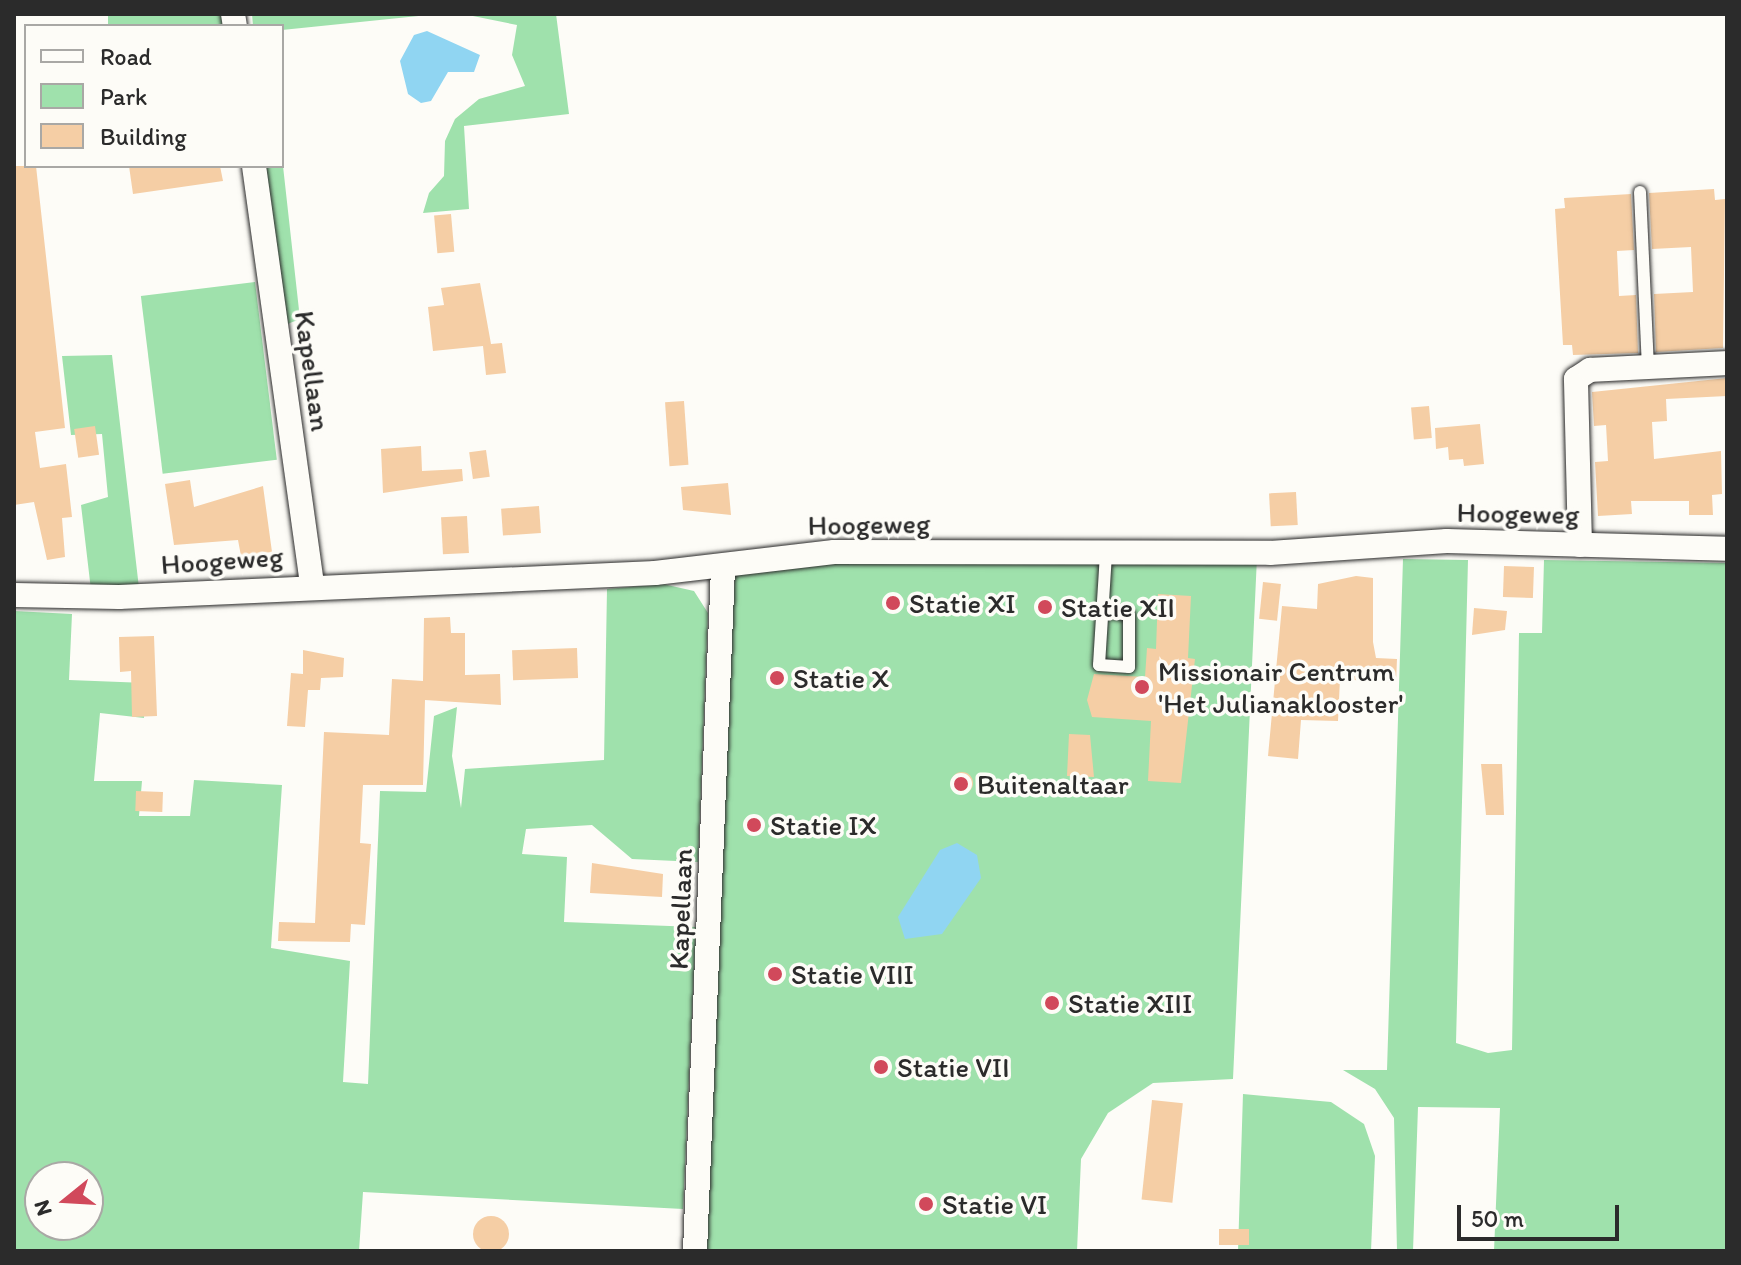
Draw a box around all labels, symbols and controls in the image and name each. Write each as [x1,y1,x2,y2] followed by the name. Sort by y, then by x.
[24,24,284,168] legend
[100,42,152,71] text: Road
[100,82,147,111] text: Park
[100,122,187,151] text: Building
[288,309,338,433] street label: Kapellaan
[1456,495,1580,531] street label: Hoogeweg
[807,506,931,542] street label: Hoogeweg
[160,539,284,581] street label: Hoogeweg
[909,586,1016,620] place label: Statie XI
[1061,590,1175,624] place label: Statie XII
[884,594,902,612] marker: Statie XI
[1036,598,1054,616] marker: Statie XII
[1158,654,1404,720] place label: Missionair Centrum 'Het Julianaklooster'
[793,661,889,695] place label: Statie X
[768,669,786,687] marker: Statie X
[1133,678,1151,696] marker: Missionair Centrum 'Het Julianaklooster'
[977,767,1129,801] place label: Buitenaltaar
[952,775,970,793] marker: Buitenaltaar
[770,808,877,842] place label: Statie IX
[745,816,763,834] marker: Statie IX
[661,848,699,970] street label: Kapellaan
[791,957,914,991] place label: Statie VIII
[766,965,784,983] marker: Statie VIII
[1068,986,1192,1020] place label: Statie XIII
[1043,994,1061,1012] marker: Statie XIII
[897,1050,1010,1084] place label: Statie VII
[872,1058,890,1076] marker: Statie VII
[24,1161,104,1241] north arrow
[942,1187,1047,1221] place label: Statie VI
[1461,1189,1623,1239] scale bar
[917,1195,935,1213] marker: Statie VI
[27,1197,58,1219] text: N
[1471,1204,1524,1233] text: 50 m

